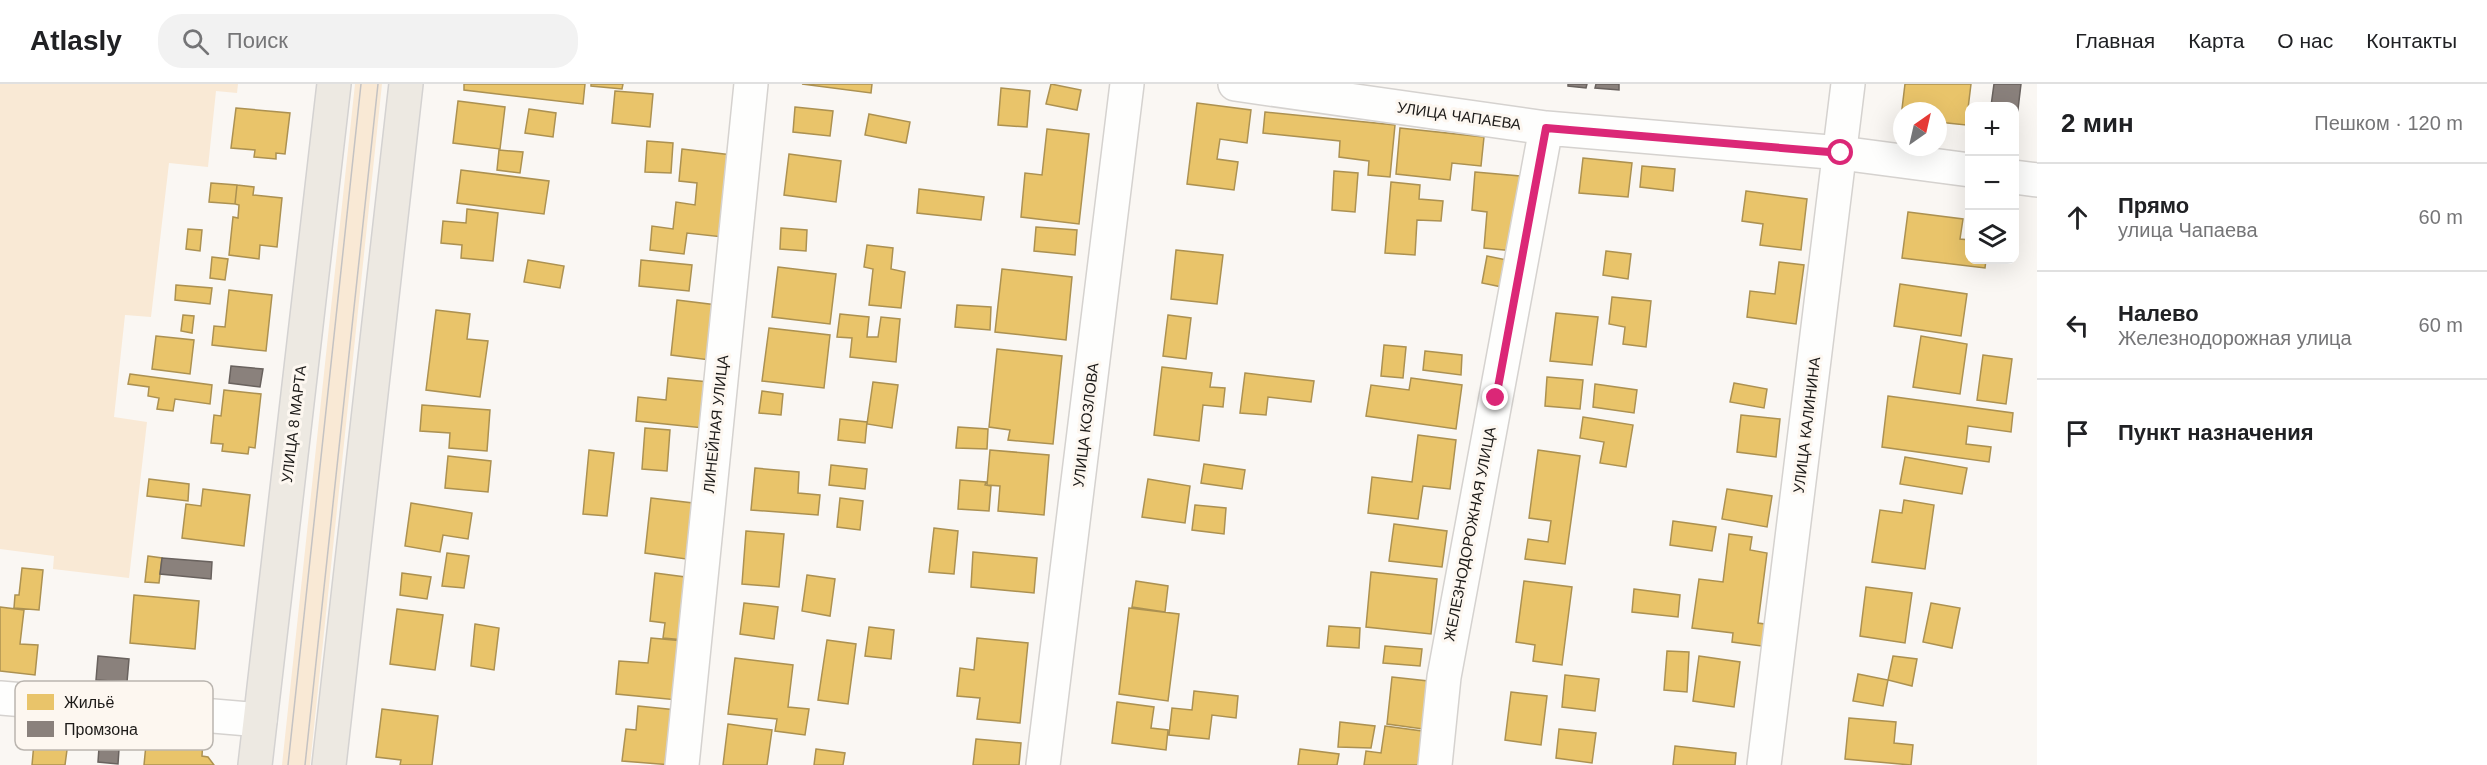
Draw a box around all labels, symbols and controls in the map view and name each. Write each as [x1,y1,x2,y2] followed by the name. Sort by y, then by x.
[158,14,578,68] search box
[30,25,122,56] text: Atlasly
[179,25,212,58] icon: search
[227,28,288,53] text: Поиск
[2075,29,2155,52] text: Главная
[2188,29,2244,52] text: Карта
[2277,29,2333,52] text: О нас
[2366,29,2457,52] text: Контакты
[1396,98,1522,133] street label: УЛИЦА ЧАПАЕВА
[1893,102,1947,156] north arrow
[1965,102,2019,264] map controls
[1965,102,2019,156] button: +
[2061,108,2134,138] text: 2 мин
[2314,112,2463,134] text: Пешком · 120 m
[1827,139,1853,165] route start
[1965,156,2019,210] button: −
[2118,193,2189,218] text: Прямо
[2061,201,2094,234] icon: ahead
[2419,206,2463,228] text: 60 m
[1965,210,2019,264] button: layers
[2118,219,2258,241] text: улица Чапаева
[2118,301,2199,326] text: Налево
[2061,309,2094,342] icon: left
[2419,314,2463,336] text: 60 m
[2118,327,2352,349] text: Железнодорожная улица
[700,354,731,494] street label: ЛИНЕЙНАЯ УЛИЦА
[1790,356,1823,494] street label: УЛИЦА КАЛИНИНА
[1069,362,1102,488] street label: УЛИЦА КОЗЛОВА
[278,364,309,484] street label: УЛИЦА 8 МАРТА
[1482,384,1508,410] route end
[2061,417,2094,450] icon: arrive
[2118,420,2314,445] text: Пункт назначения
[1440,425,1499,642] street label: ЖЕЛЕЗНОДОРОЖНАЯ УЛИЦА
[15,681,213,750] legend
[64,694,114,711] text: Жильё
[64,721,138,738] text: Промзона

